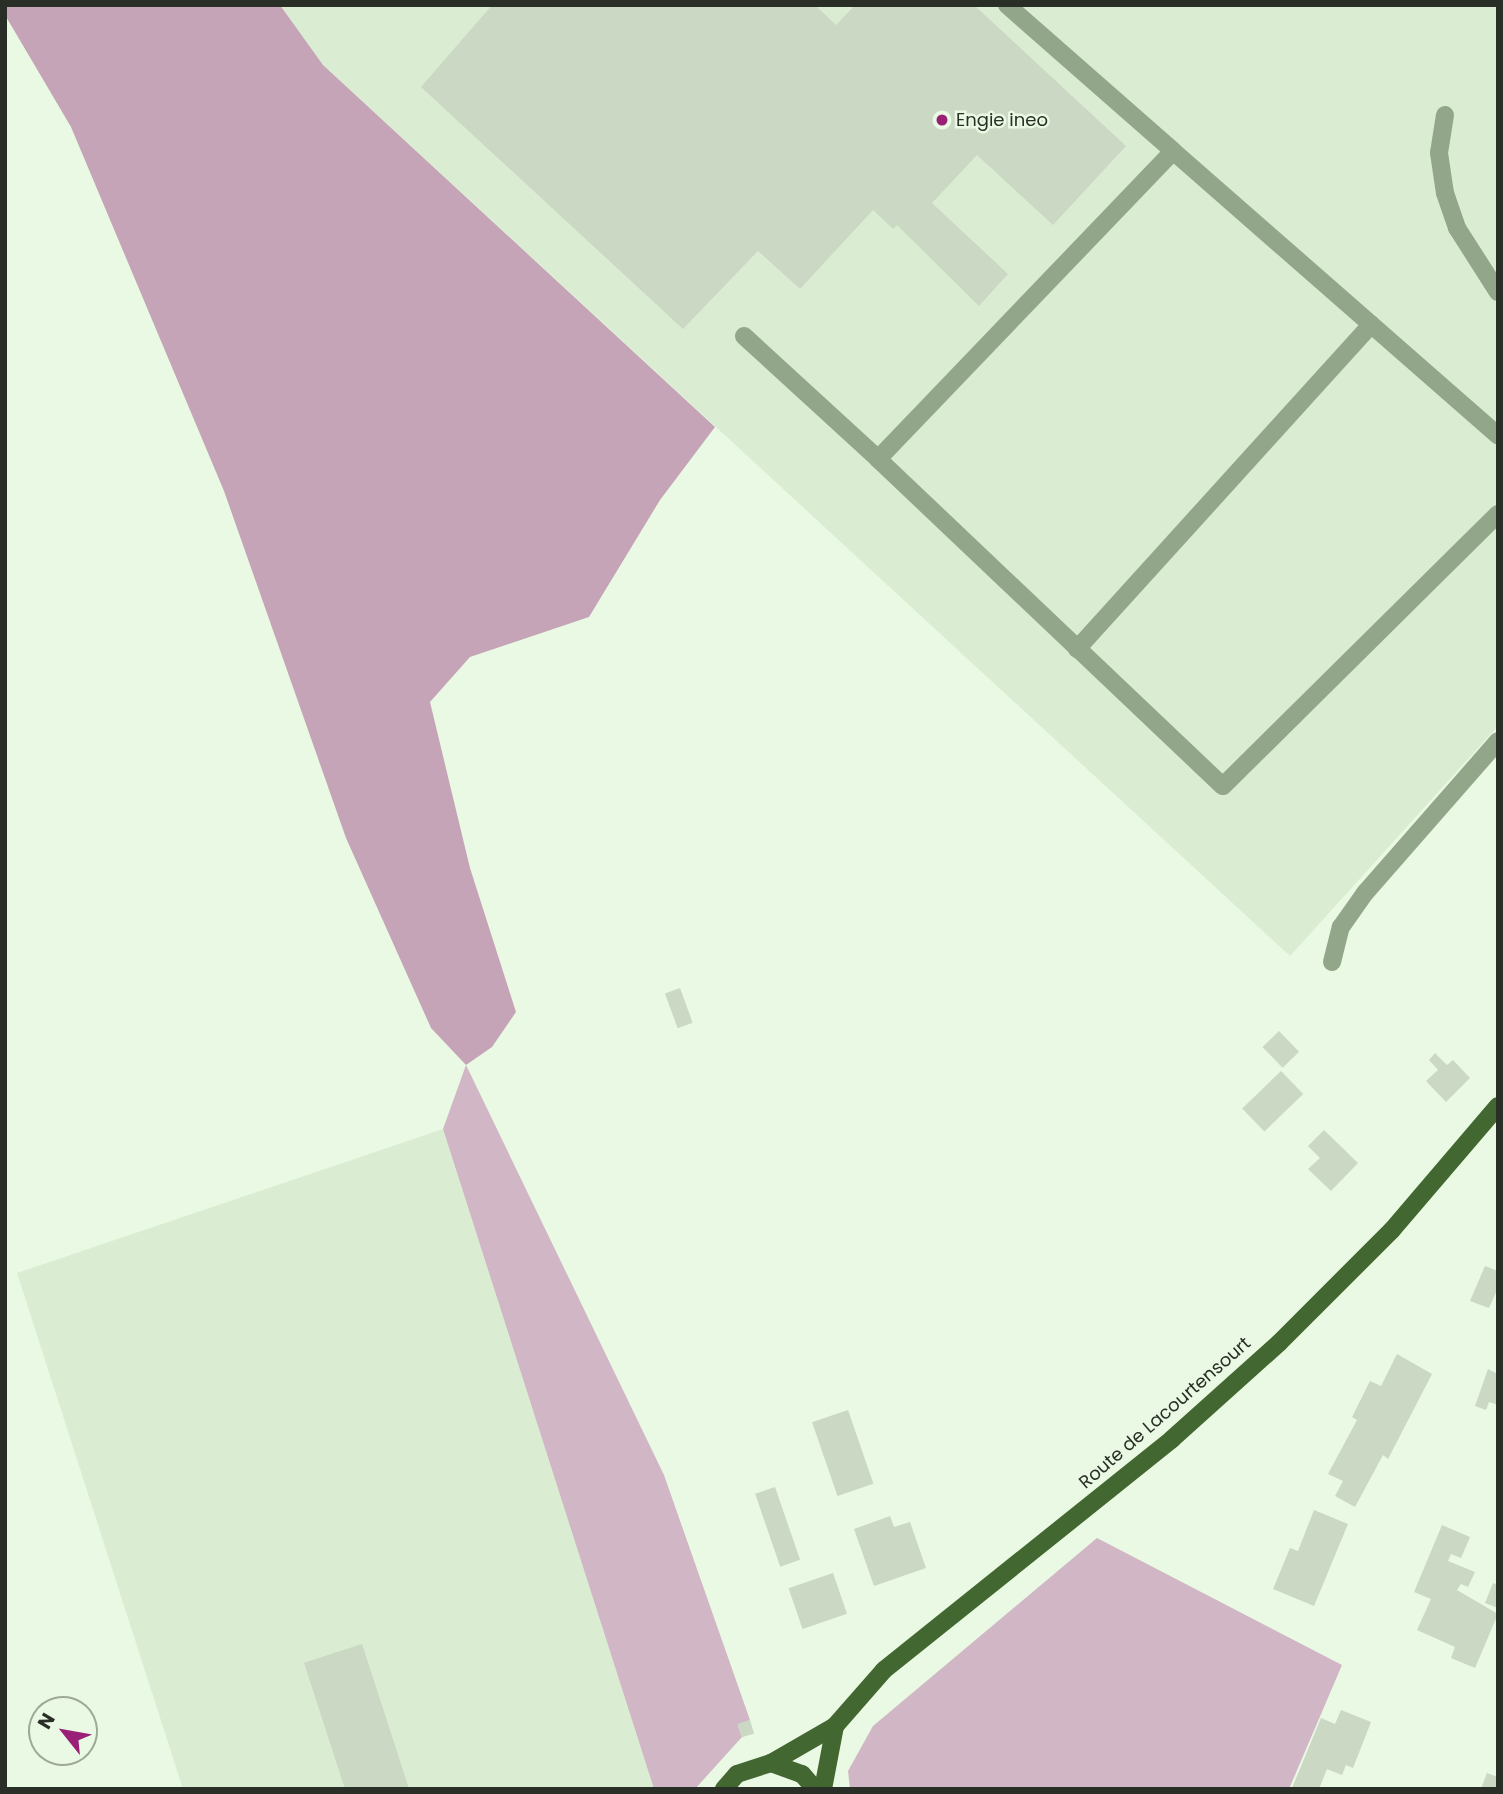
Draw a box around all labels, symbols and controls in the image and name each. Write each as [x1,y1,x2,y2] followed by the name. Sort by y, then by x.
[956,109,1048,131] place label: Engie ineo
[934,112,950,128] marker: Engie ineo
[1075,1333,1255,1493] street label: Route de Lacourtensourt
[28,1696,98,1766] north arrow
[31,1708,62,1734] text: N

